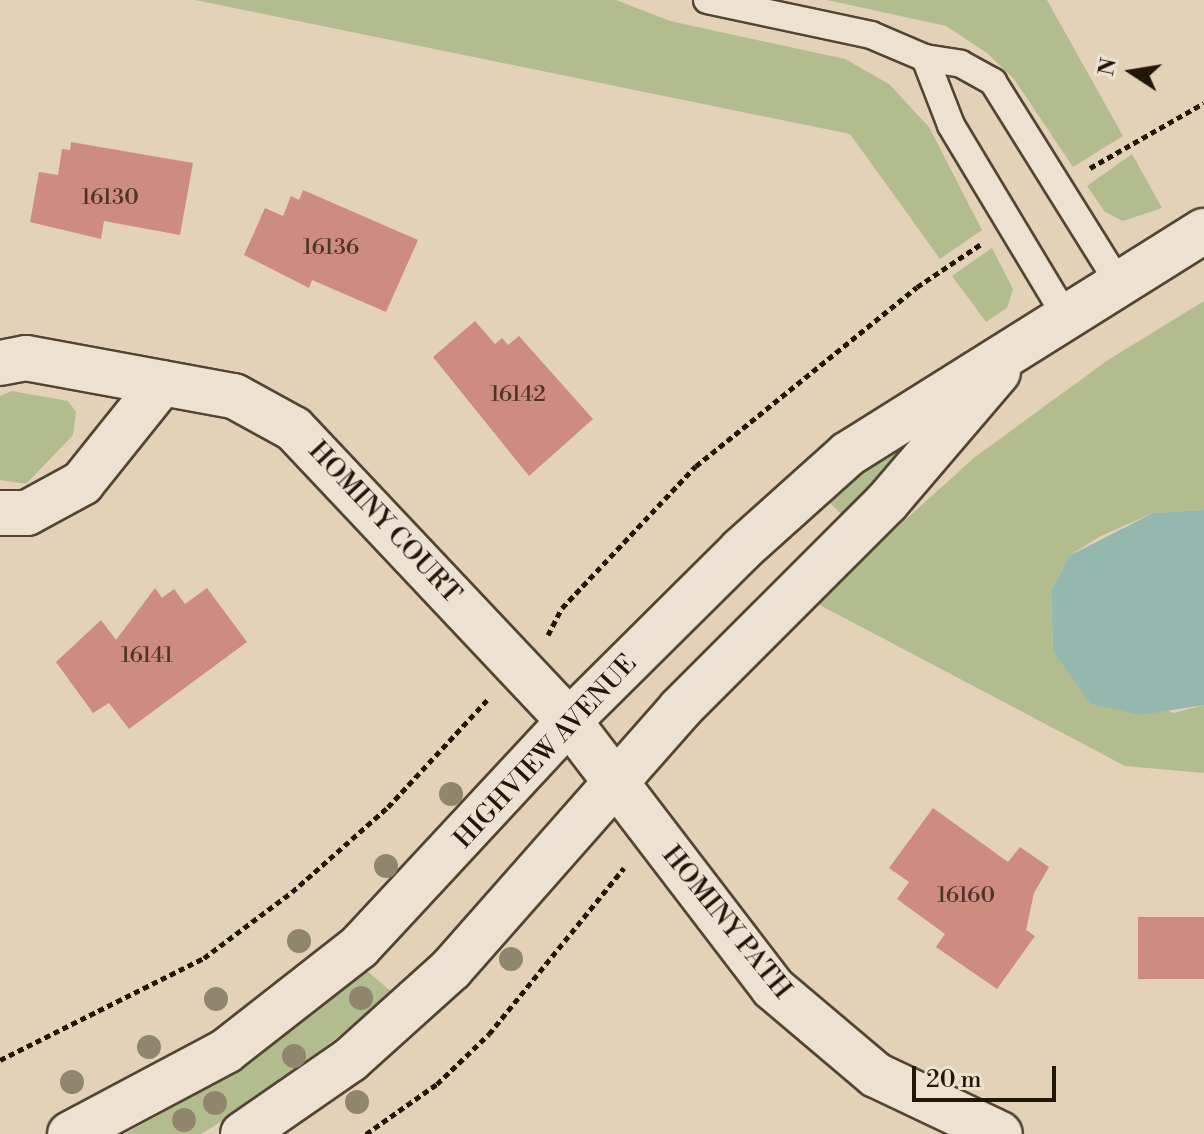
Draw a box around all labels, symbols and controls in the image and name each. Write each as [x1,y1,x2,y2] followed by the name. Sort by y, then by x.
[1092,32,1172,112] north arrow
[1093,56,1123,78] text: N
[81,185,139,211] house number: 16130
[303,235,359,261] house number: 16136
[490,382,546,408] house number: 16142
[301,436,467,610] street label: HOMINY COURT
[121,643,173,669] house number: 16141
[448,649,644,855] street label: HIGHVIEW AVENUE
[655,840,797,1006] street label: HOMINY PATH
[937,883,995,909] house number: 16160
[916,1050,1060,1100] scale bar
[926,1065,982,1095] text: 20 m

